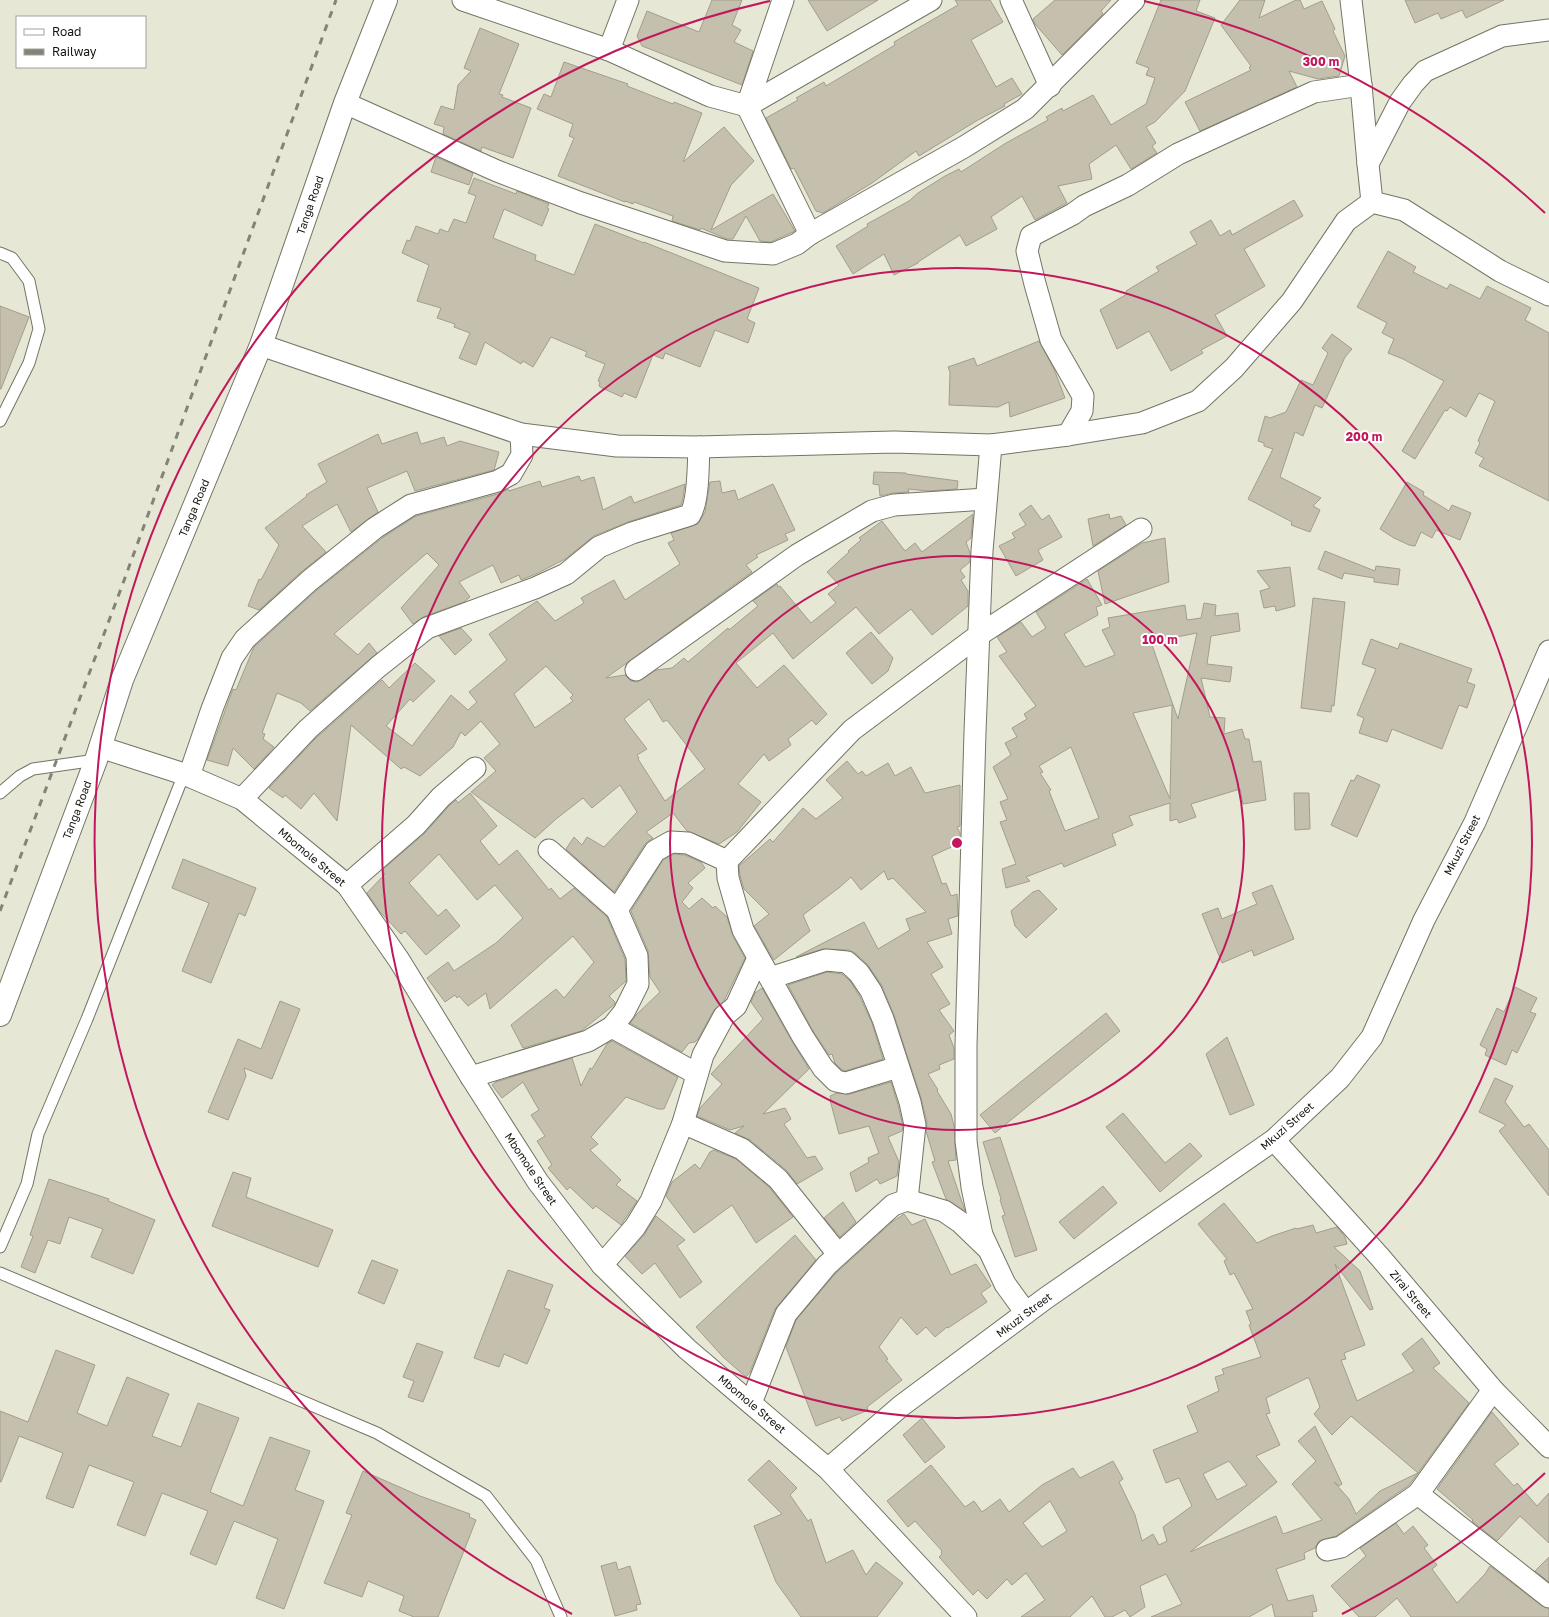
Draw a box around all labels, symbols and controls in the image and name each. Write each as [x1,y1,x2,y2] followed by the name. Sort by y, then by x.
[16,16,146,68] legend
[52,24,81,39] text: Road
[52,44,97,59] text: Railway
[1303,54,1339,69] text: 300 m
[293,174,326,236] street label: Tanga Road
[1346,429,1382,444] text: 200 m
[176,477,212,539] street label: Tanga Road
[1142,632,1178,647] text: 100 m
[59,779,94,841] street label: Tanga Road
[1441,812,1482,877] street label: Mkuzi Street
[276,825,349,889] street label: Mbomole Street
[950,836,964,850] centre of rings
[1257,1099,1316,1152] street label: Mkuzi Street
[502,1130,560,1207] street label: Mbomole Street
[1388,1267,1435,1320] street label: Zirai Street
[993,1289,1054,1340] street label: Mkuzi Street
[716,1372,789,1436] street label: Mbomole Street

